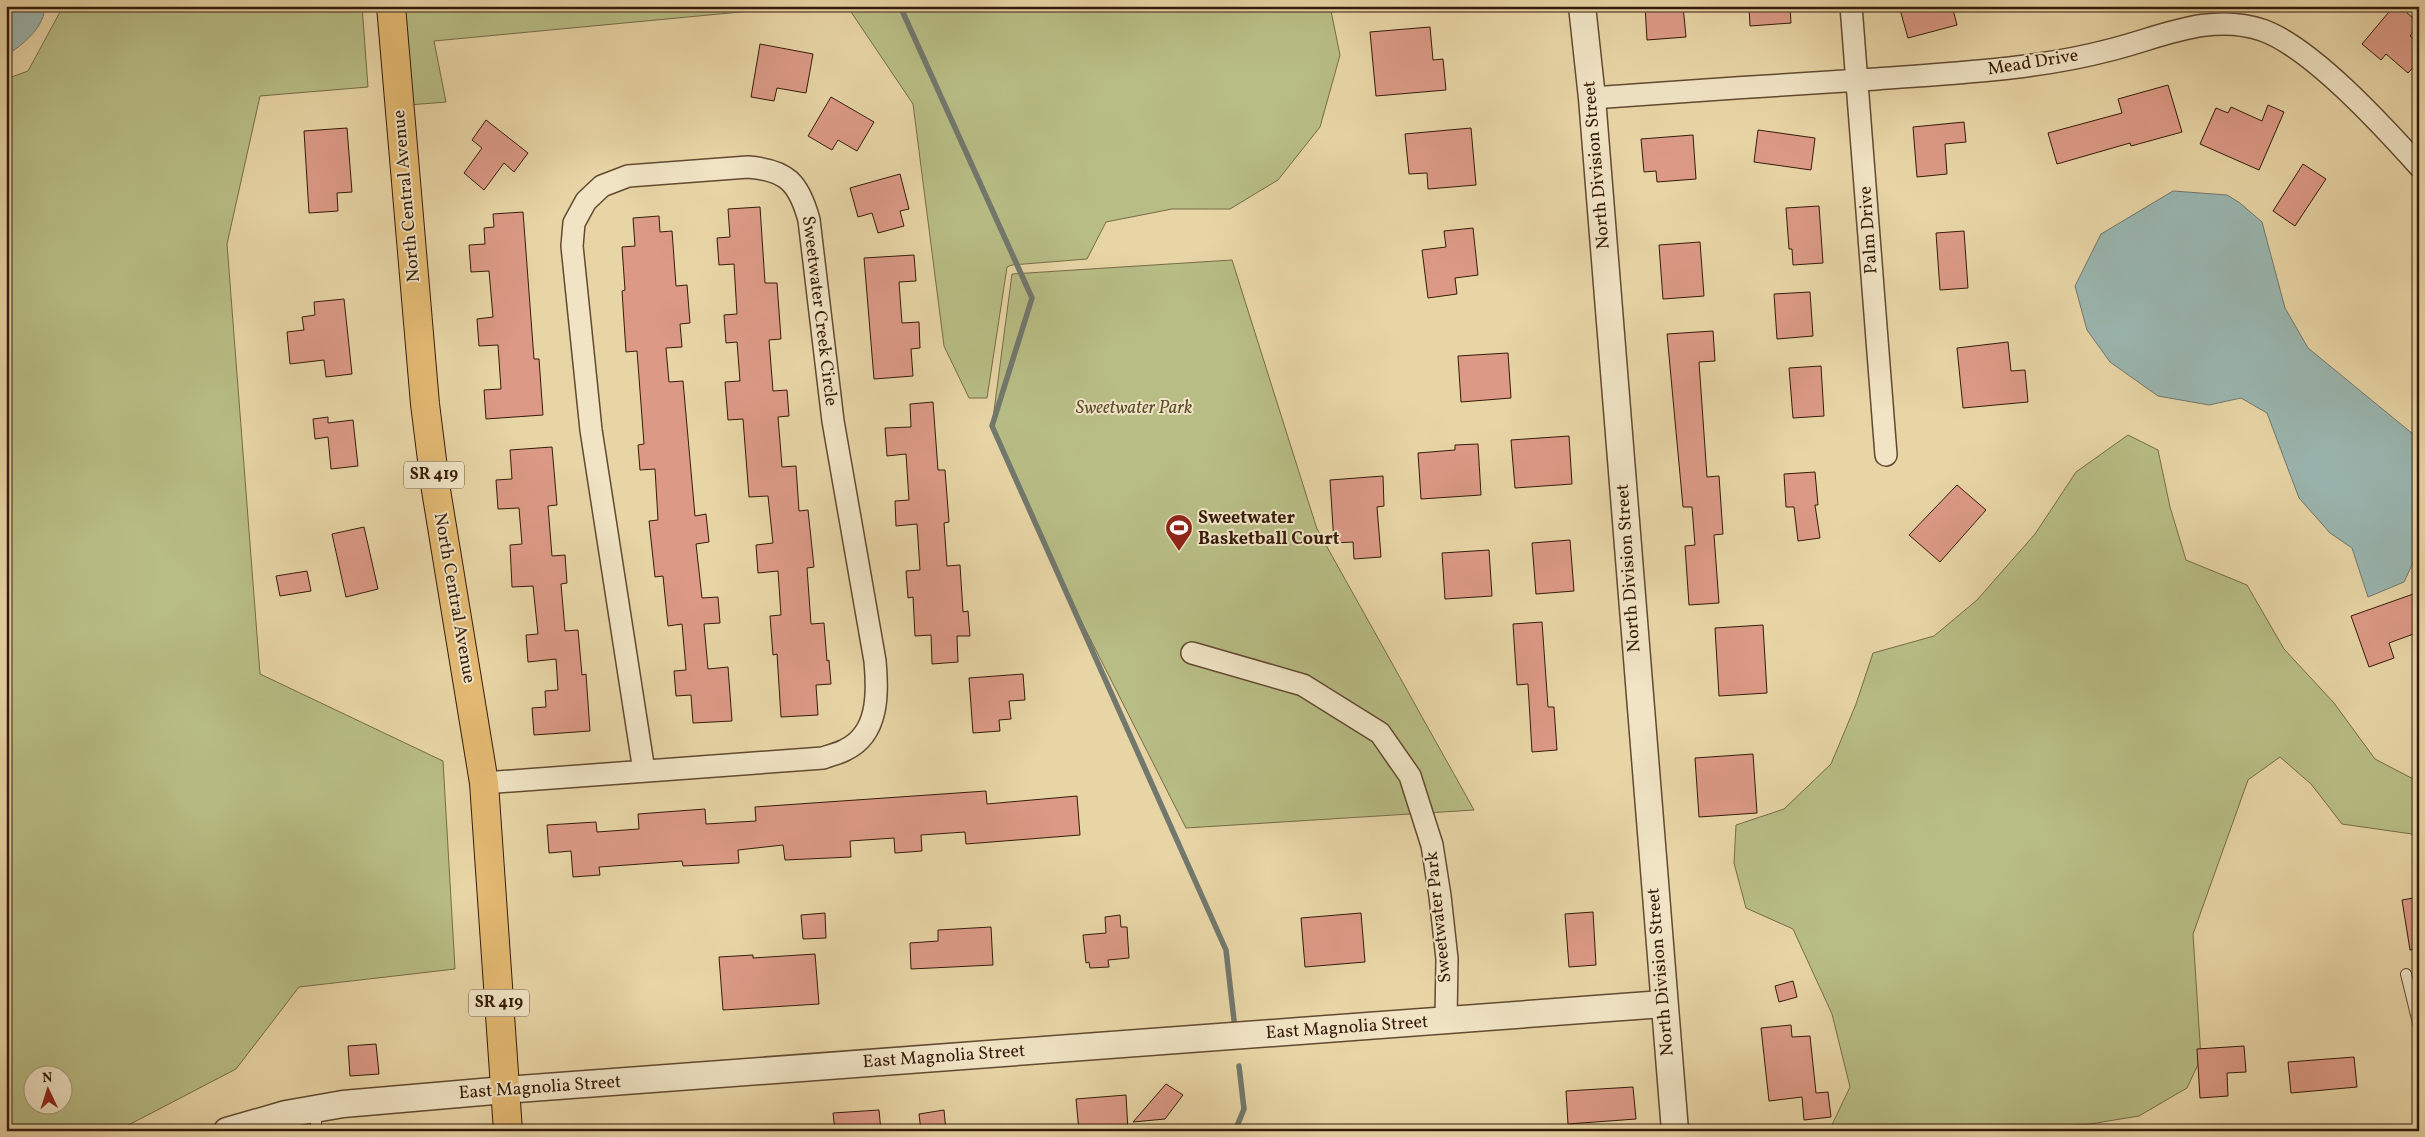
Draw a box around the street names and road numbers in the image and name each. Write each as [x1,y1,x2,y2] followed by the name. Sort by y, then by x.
[1986,43,2080,83] street label: Mead Drive
[1577,80,1617,250] street label: North Division Street
[387,109,427,283] street label: North Central Avenue
[1853,185,1885,275] street label: Palm Drive
[795,214,843,408] street label: Sweetwater Creek Circle
[404,462,464,488] road number: SR 419
[1611,483,1647,653] street label: North Division Street
[427,511,481,685] street label: North Central Avenue
[1420,850,1458,984] street label: Sweetwater Park
[1641,887,1681,1057] street label: North Division Street
[469,990,529,1016] road number: SR 419
[1265,1010,1429,1046] street label: East Magnolia Street
[862,1039,1026,1075] street label: East Magnolia Street
[458,1070,622,1106] street label: East Magnolia Street

